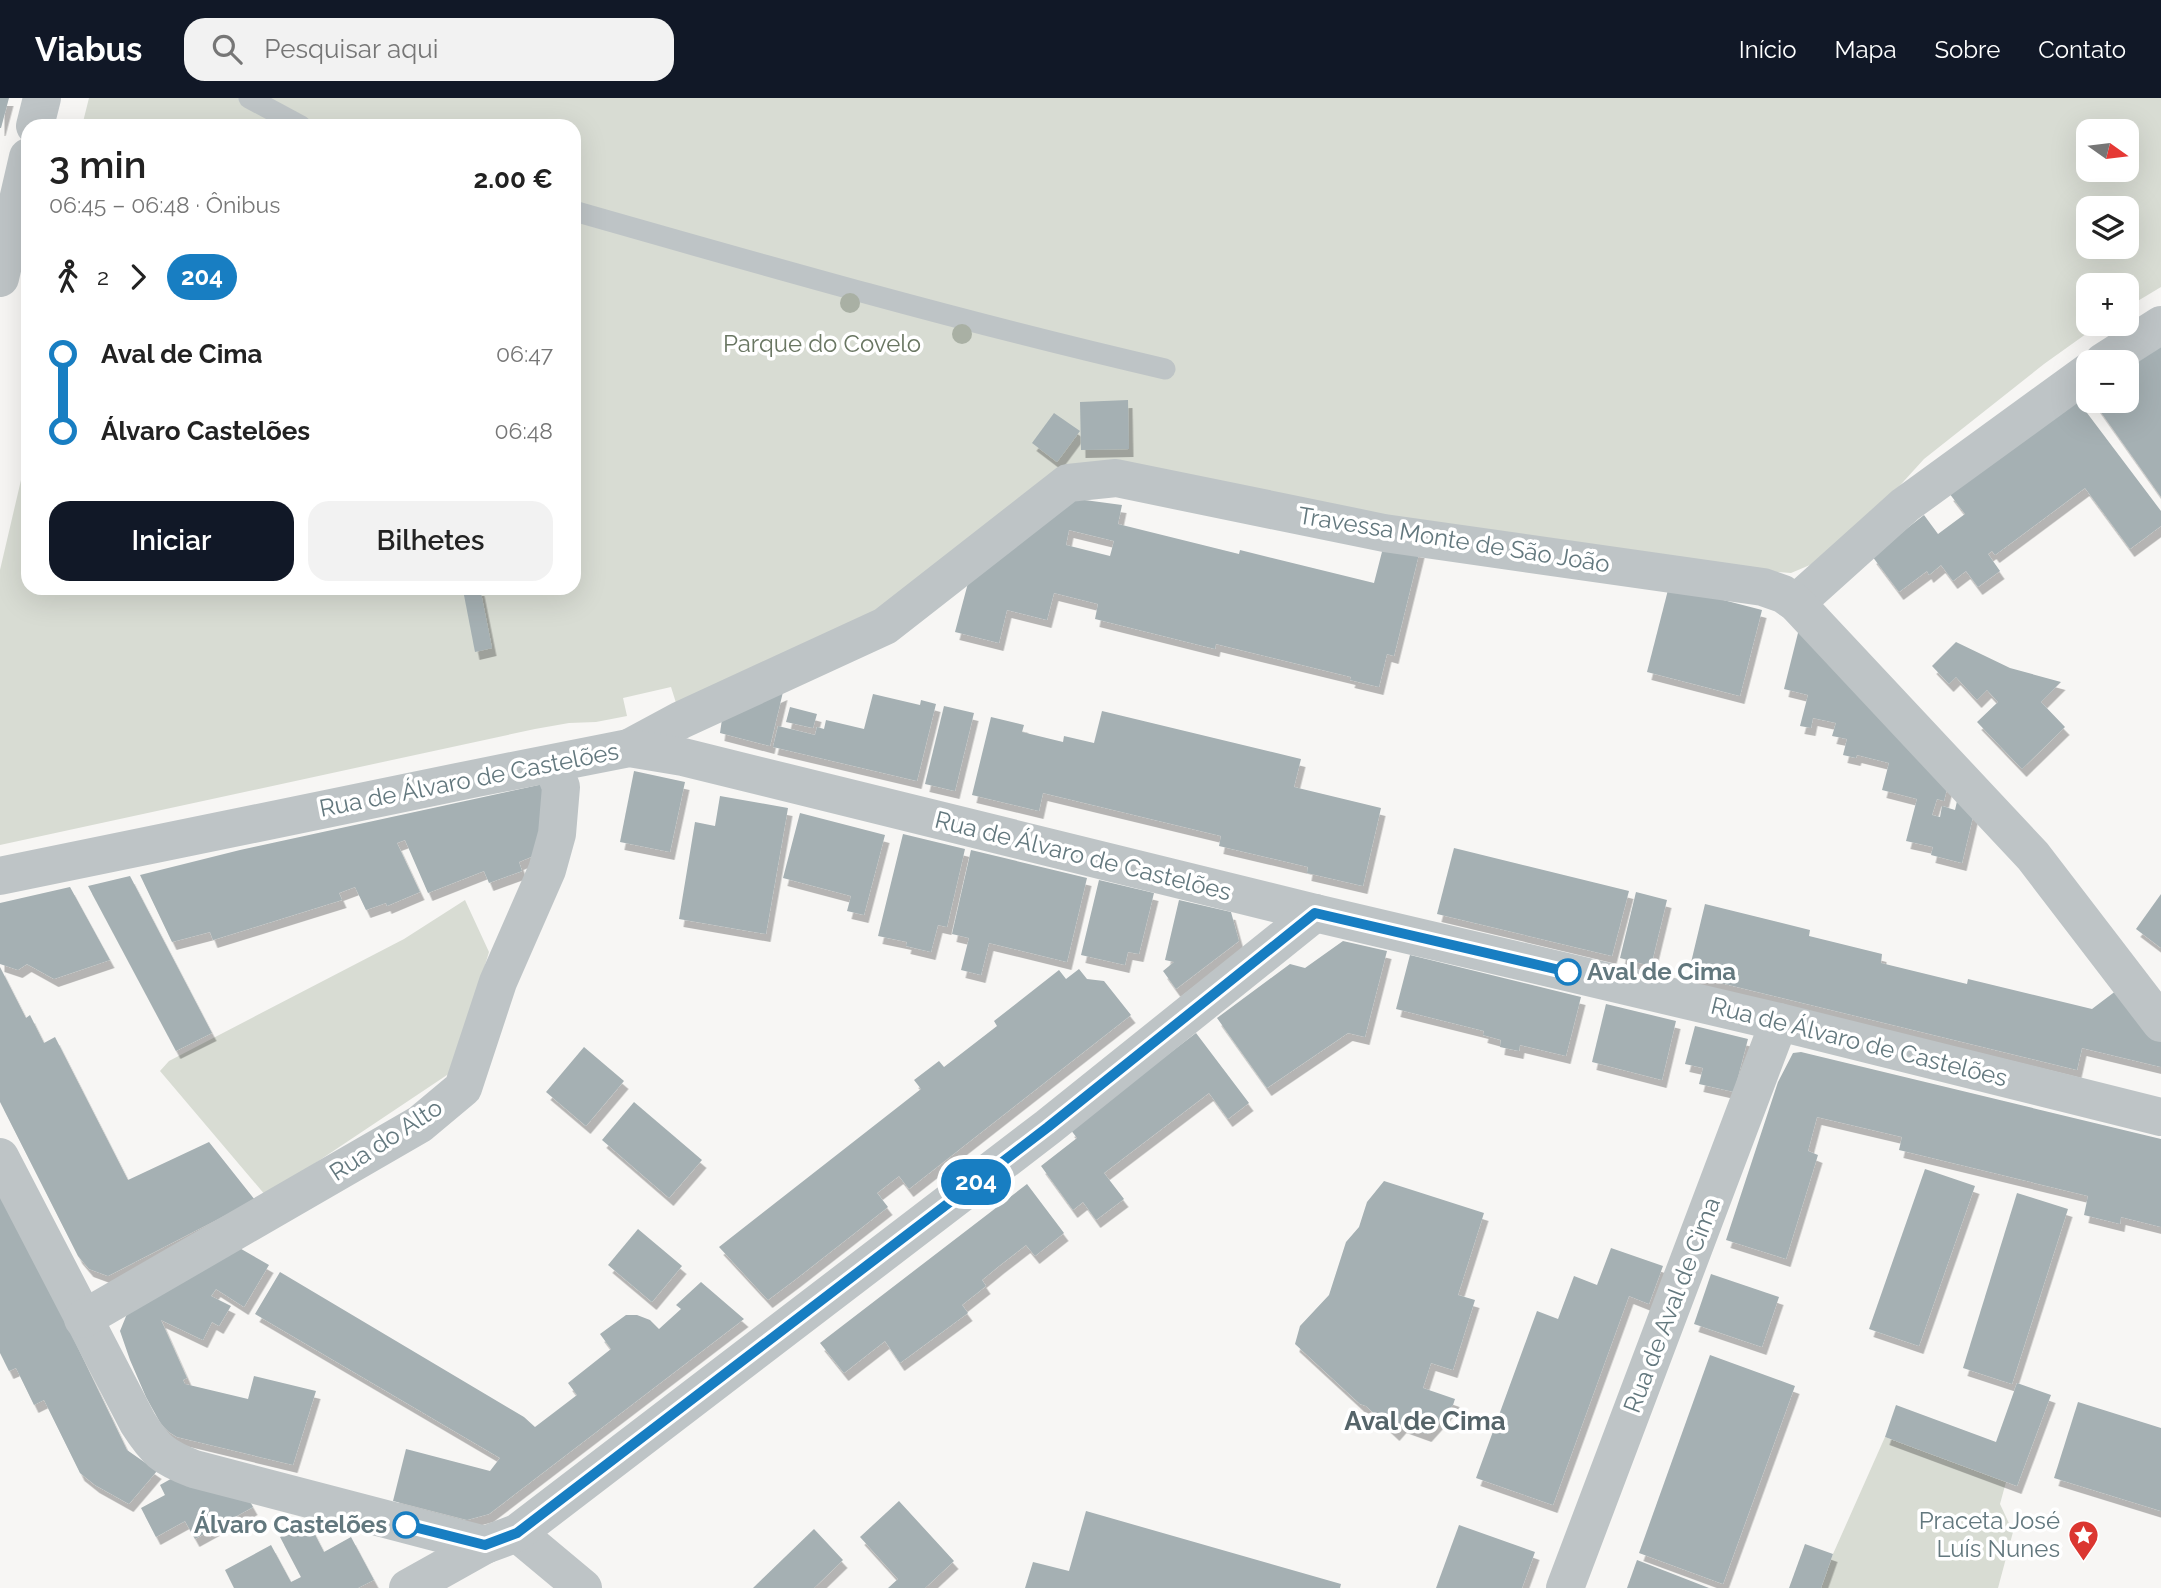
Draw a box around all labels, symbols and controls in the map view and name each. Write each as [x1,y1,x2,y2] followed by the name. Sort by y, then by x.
[184,18,674,81] search box
[35,30,142,69] text: Viabus
[208,30,246,68] icon: search
[264,34,438,64] text: Pesquisar aqui
[1739,35,1797,64] text: Início
[1835,35,1896,64] text: Mapa
[1934,35,2000,64] text: Sobre
[2038,35,2126,64] text: Contato
[2076,119,2138,182] north arrow
[2076,119,2139,413] map controls
[49,142,146,187] text: 3 min
[474,164,553,194] text: 2.00 €
[49,191,280,218] text: 06:45 – 06:48 · Ônibus
[2076,196,2139,259] button: layers
[49,258,87,296] icon: walk
[119,258,157,296] icon: forward
[181,262,223,291] text: 204
[97,263,109,290] text: 2
[2076,273,2139,336] button: +
[723,329,921,358] park label: Parque do Covelo
[101,339,262,369] text: Aval de Cima
[496,340,553,367] text: 06:47
[2076,350,2139,413] button: −
[101,416,310,446] text: Álvaro Castelões
[495,417,553,444] text: 06:48
[49,501,294,581] button: Iniciar
[308,501,553,581] button: Bilhetes
[1296,501,1612,578] street label: Travessa Monte de São João
[317,736,621,823] street label: Rua de Álvaro de Castelões
[932,805,1234,906] street label: Rua de Álvaro de Castelões
[1587,957,1736,986] place label: Aval de Cima
[1555,959,1581,985] marker: Aval de Cima
[1708,991,2010,1092] street label: Rua de Álvaro de Castelões
[324,1092,447,1187] street label: Rua do Alto
[936,1159,1016,1205] line badge: 204
[955,1167,997,1196] text: 204
[1617,1193,1726,1417] street label: Rua de Aval de Cima
[1344,1406,1506,1436] district label: Aval de Cima
[1919,1506,2060,1563] place label: Praceta José Luís Nunes
[194,1510,387,1539] place label: Álvaro Castelões
[393,1512,419,1538] marker: Álvaro Castelões
[2066,1518,2100,1562] place icon: Praceta José Luís Nunes

